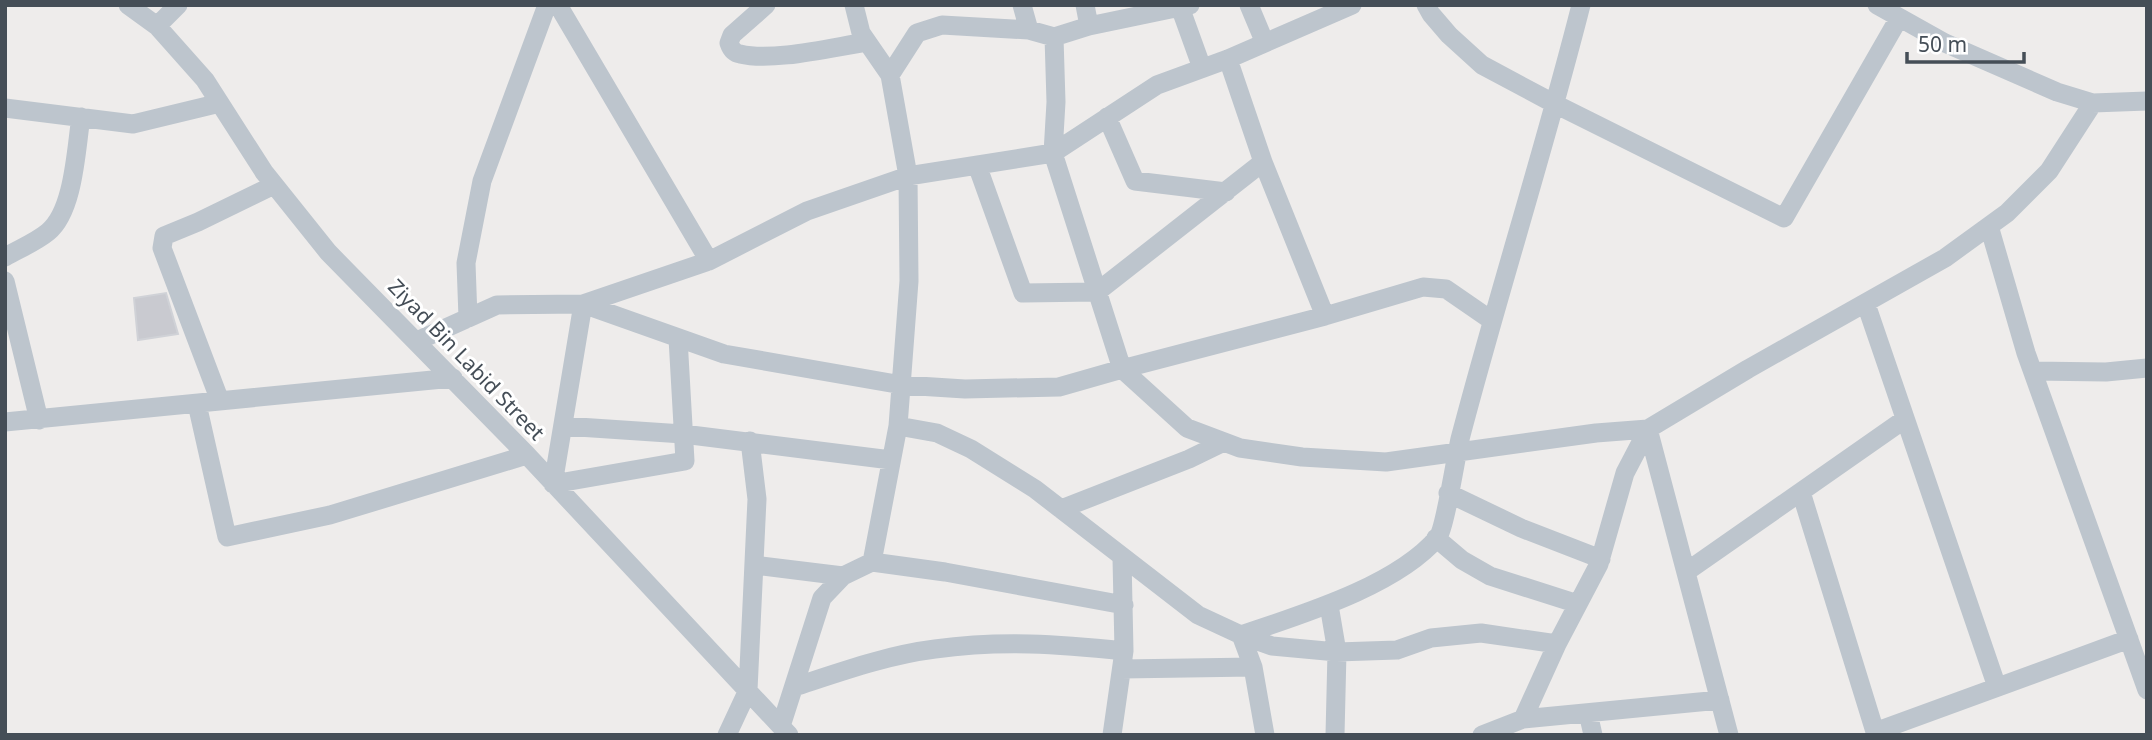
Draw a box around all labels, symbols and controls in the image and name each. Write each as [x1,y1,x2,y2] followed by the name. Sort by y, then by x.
[1907,21,2024,65] scale bar
[1918,30,1967,58] text: 50 m
[382,273,551,446] street label: Ziyad Bin Labid Street

